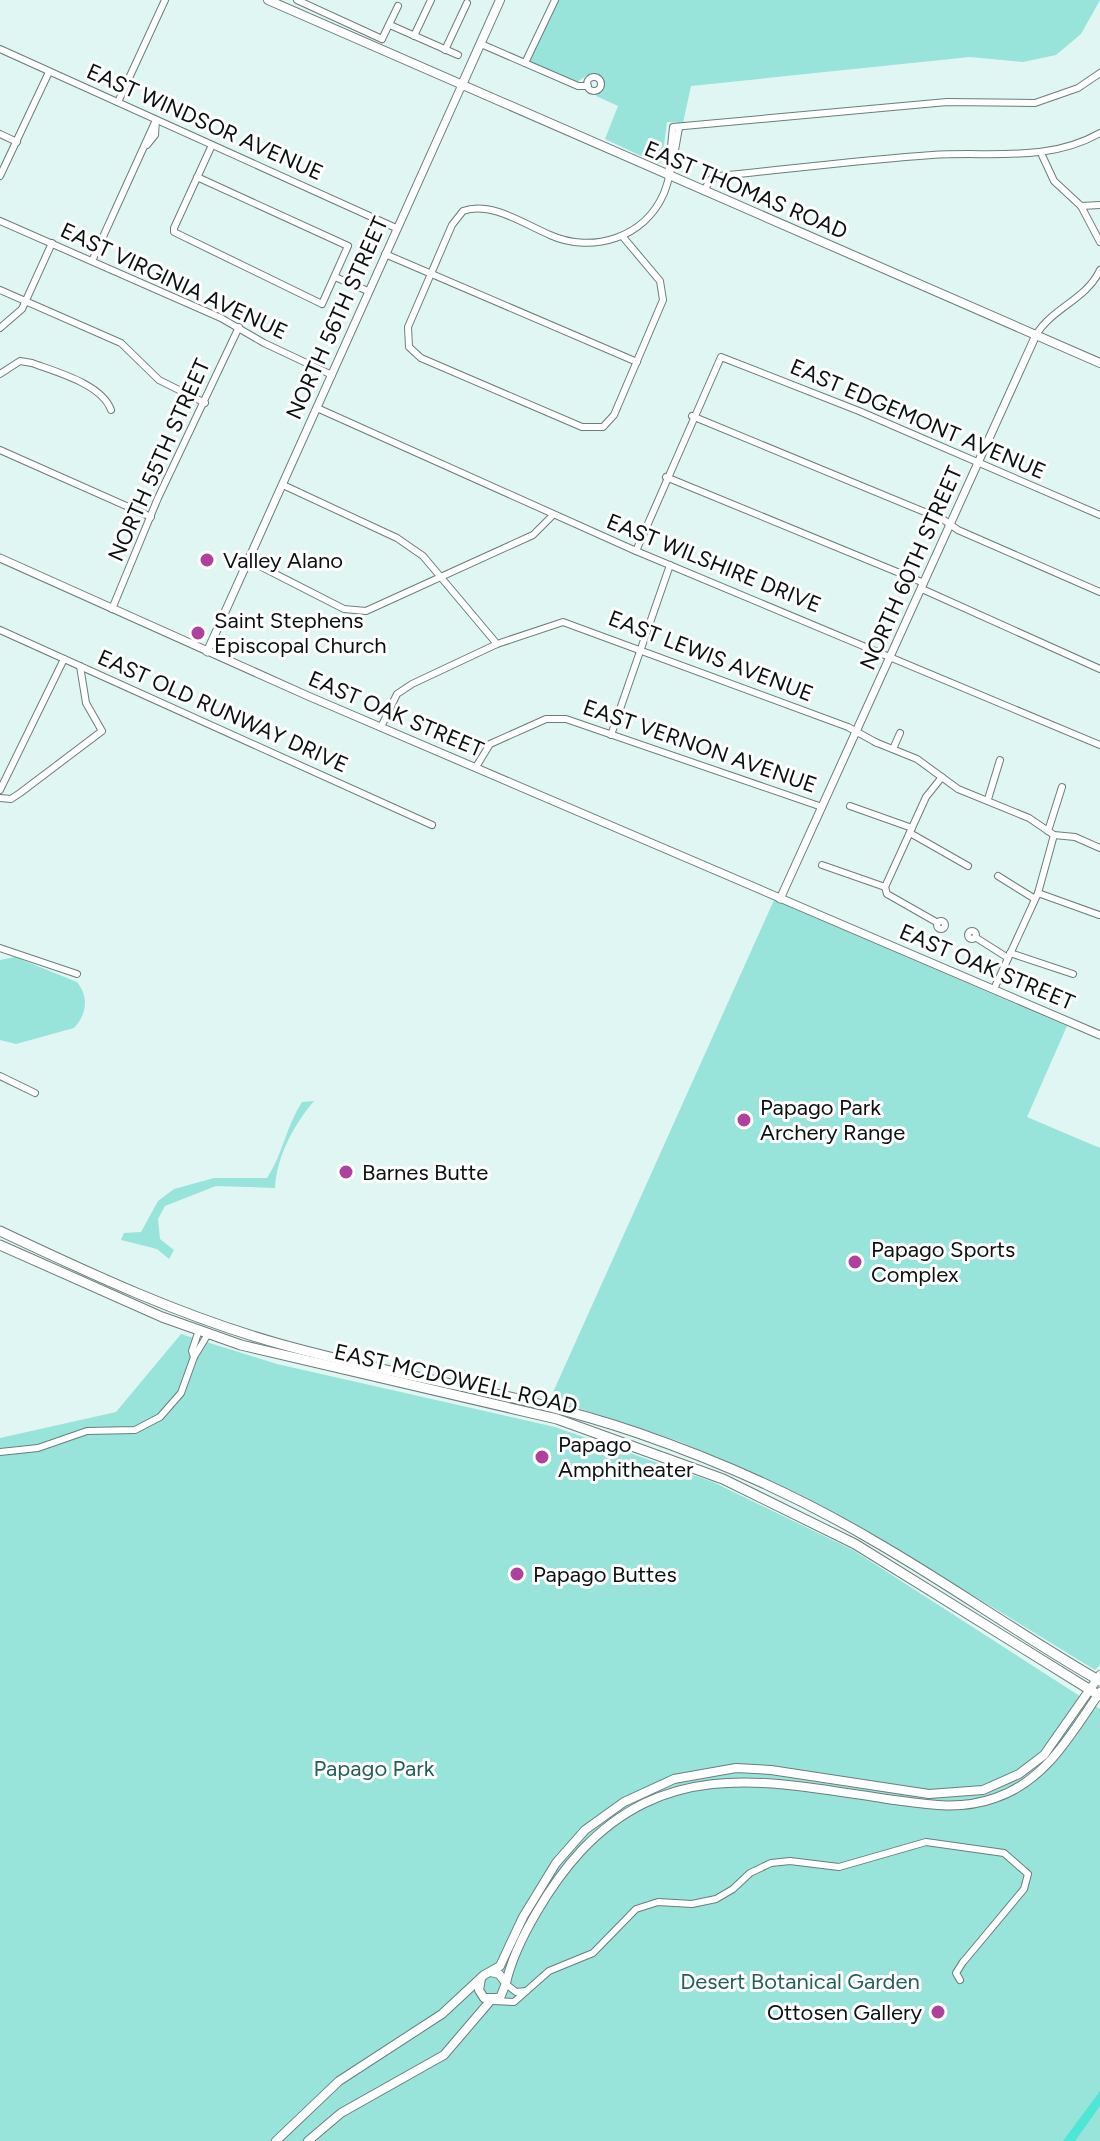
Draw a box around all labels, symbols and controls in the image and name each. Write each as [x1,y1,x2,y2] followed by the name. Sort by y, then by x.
[83,58,327,186] street label: EAST WINDSOR AVENUE
[640,135,852,245] street label: EAST THOMAS ROAD
[280,213,394,423] street label: NORTH 56TH STREET
[56,216,292,346] street label: EAST VIRGINIA AVENUE
[786,353,1050,485] street label: EAST EDGEMONT AVENUE
[102,355,216,565] street label: NORTH 55TH STREET
[854,462,968,674] street label: NORTH 60TH STREET
[603,508,825,618] street label: EAST WILSHIRE DRIVE
[223,547,343,574] place label: Valley Alano
[198,551,216,569] marker: Valley Alano
[605,604,817,708] street label: EAST LEWIS AVENUE
[214,607,387,659] place label: Saint Stephens Episcopal Church
[189,624,207,642] marker: Saint Stephens Episcopal Church
[94,643,352,779] street label: EAST OLD RUNWAY DRIVE
[304,665,488,763] street label: EAST OAK STREET
[580,693,820,799] street label: EAST VERNON AVENUE
[895,918,1079,1016] street label: EAST OAK STREET
[760,1094,905,1146] place label: Papago Park Archery Range
[735,1111,753,1129] marker: Papago Park Archery Range
[362,1159,488,1186] place label: Barnes Butte
[337,1163,355,1181] marker: Barnes Butte
[871,1236,1015,1288] place label: Papago Sports Complex
[846,1253,864,1271] marker: Papago Sports Complex
[332,1338,580,1420] street label: EAST MCDOWELL ROAD
[558,1431,694,1483] place label: Papago Amphitheater
[533,1448,551,1466] marker: Papago Amphitheater
[533,1561,677,1588] place label: Papago Buttes
[508,1565,526,1583] marker: Papago Buttes
[314,1755,435,1782] park label: Papago Park
[680,1968,920,1995] park label: Desert Botanical Garden
[767,1999,922,2026] place label: Ottosen Gallery
[929,2003,947,2021] marker: Ottosen Gallery

